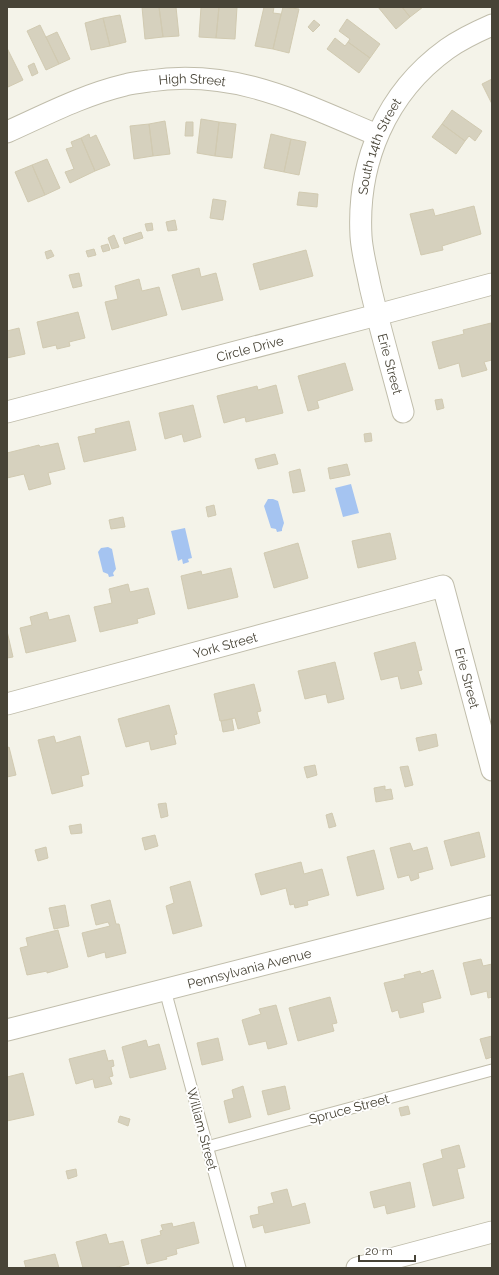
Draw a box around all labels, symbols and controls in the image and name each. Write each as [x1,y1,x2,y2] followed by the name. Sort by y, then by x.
[158,71,228,89] street label: High Street
[355,94,404,196] street label: South 14th Street
[215,332,285,364] street label: Circle Drive
[375,332,405,397] street label: Erie Street
[191,629,260,661] street label: York Street
[452,646,483,711] street label: Erie Street
[186,945,313,991] street label: Pennsylvania Avenue
[184,1086,220,1172] street label: William Street
[307,1091,391,1127] street label: Spruce Street
[359,1237,415,1263] scale bar
[365,1244,393,1258] text: 20 m

